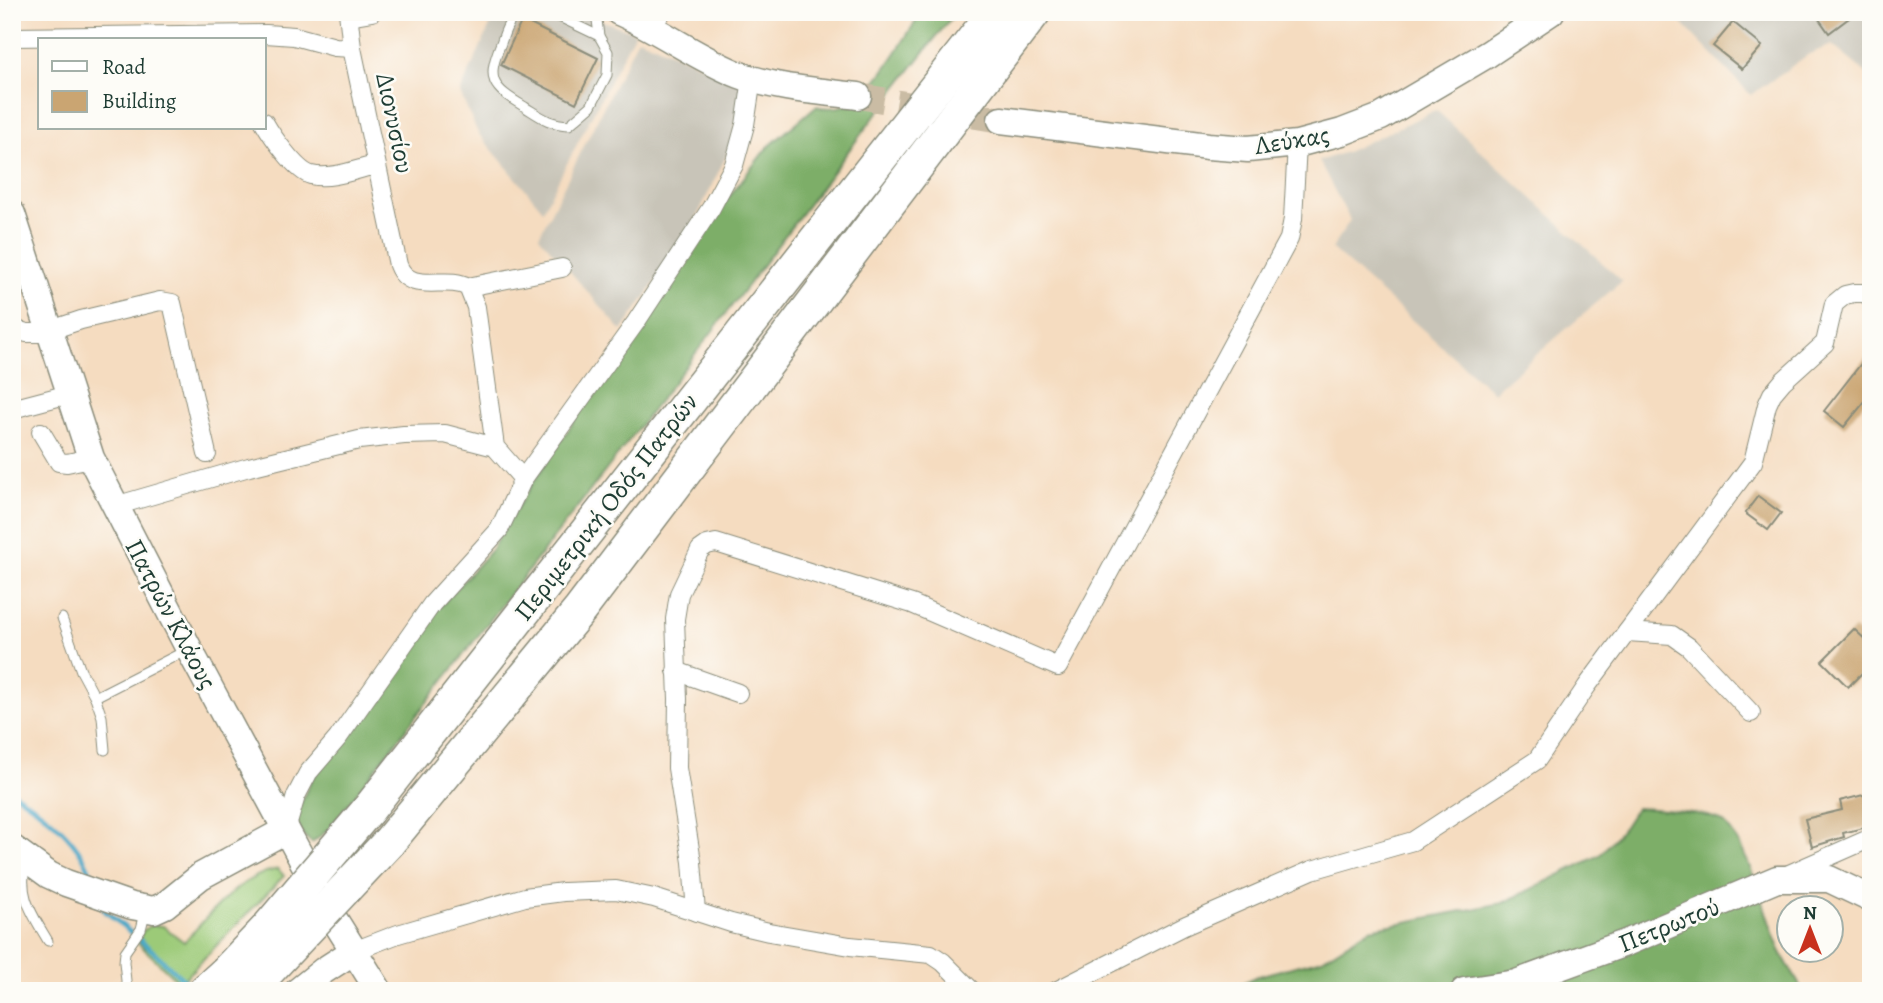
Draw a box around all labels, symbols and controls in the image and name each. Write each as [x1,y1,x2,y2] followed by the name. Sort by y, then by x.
[38,38,266,130] legend
[102,53,146,81] text: Road
[367,70,423,176] street label: Διονυσίου
[102,87,177,115] text: Building
[1251,117,1332,163] street label: Λεύκας
[506,386,706,628] street label: Περιμετρική Οδός Πατρών
[117,533,225,695] street label: Πατρών Κλάους
[1613,889,1725,961] street label: Πετρωτού
[1774,894,1844,964] north arrow
[1803,900,1817,926] text: N

